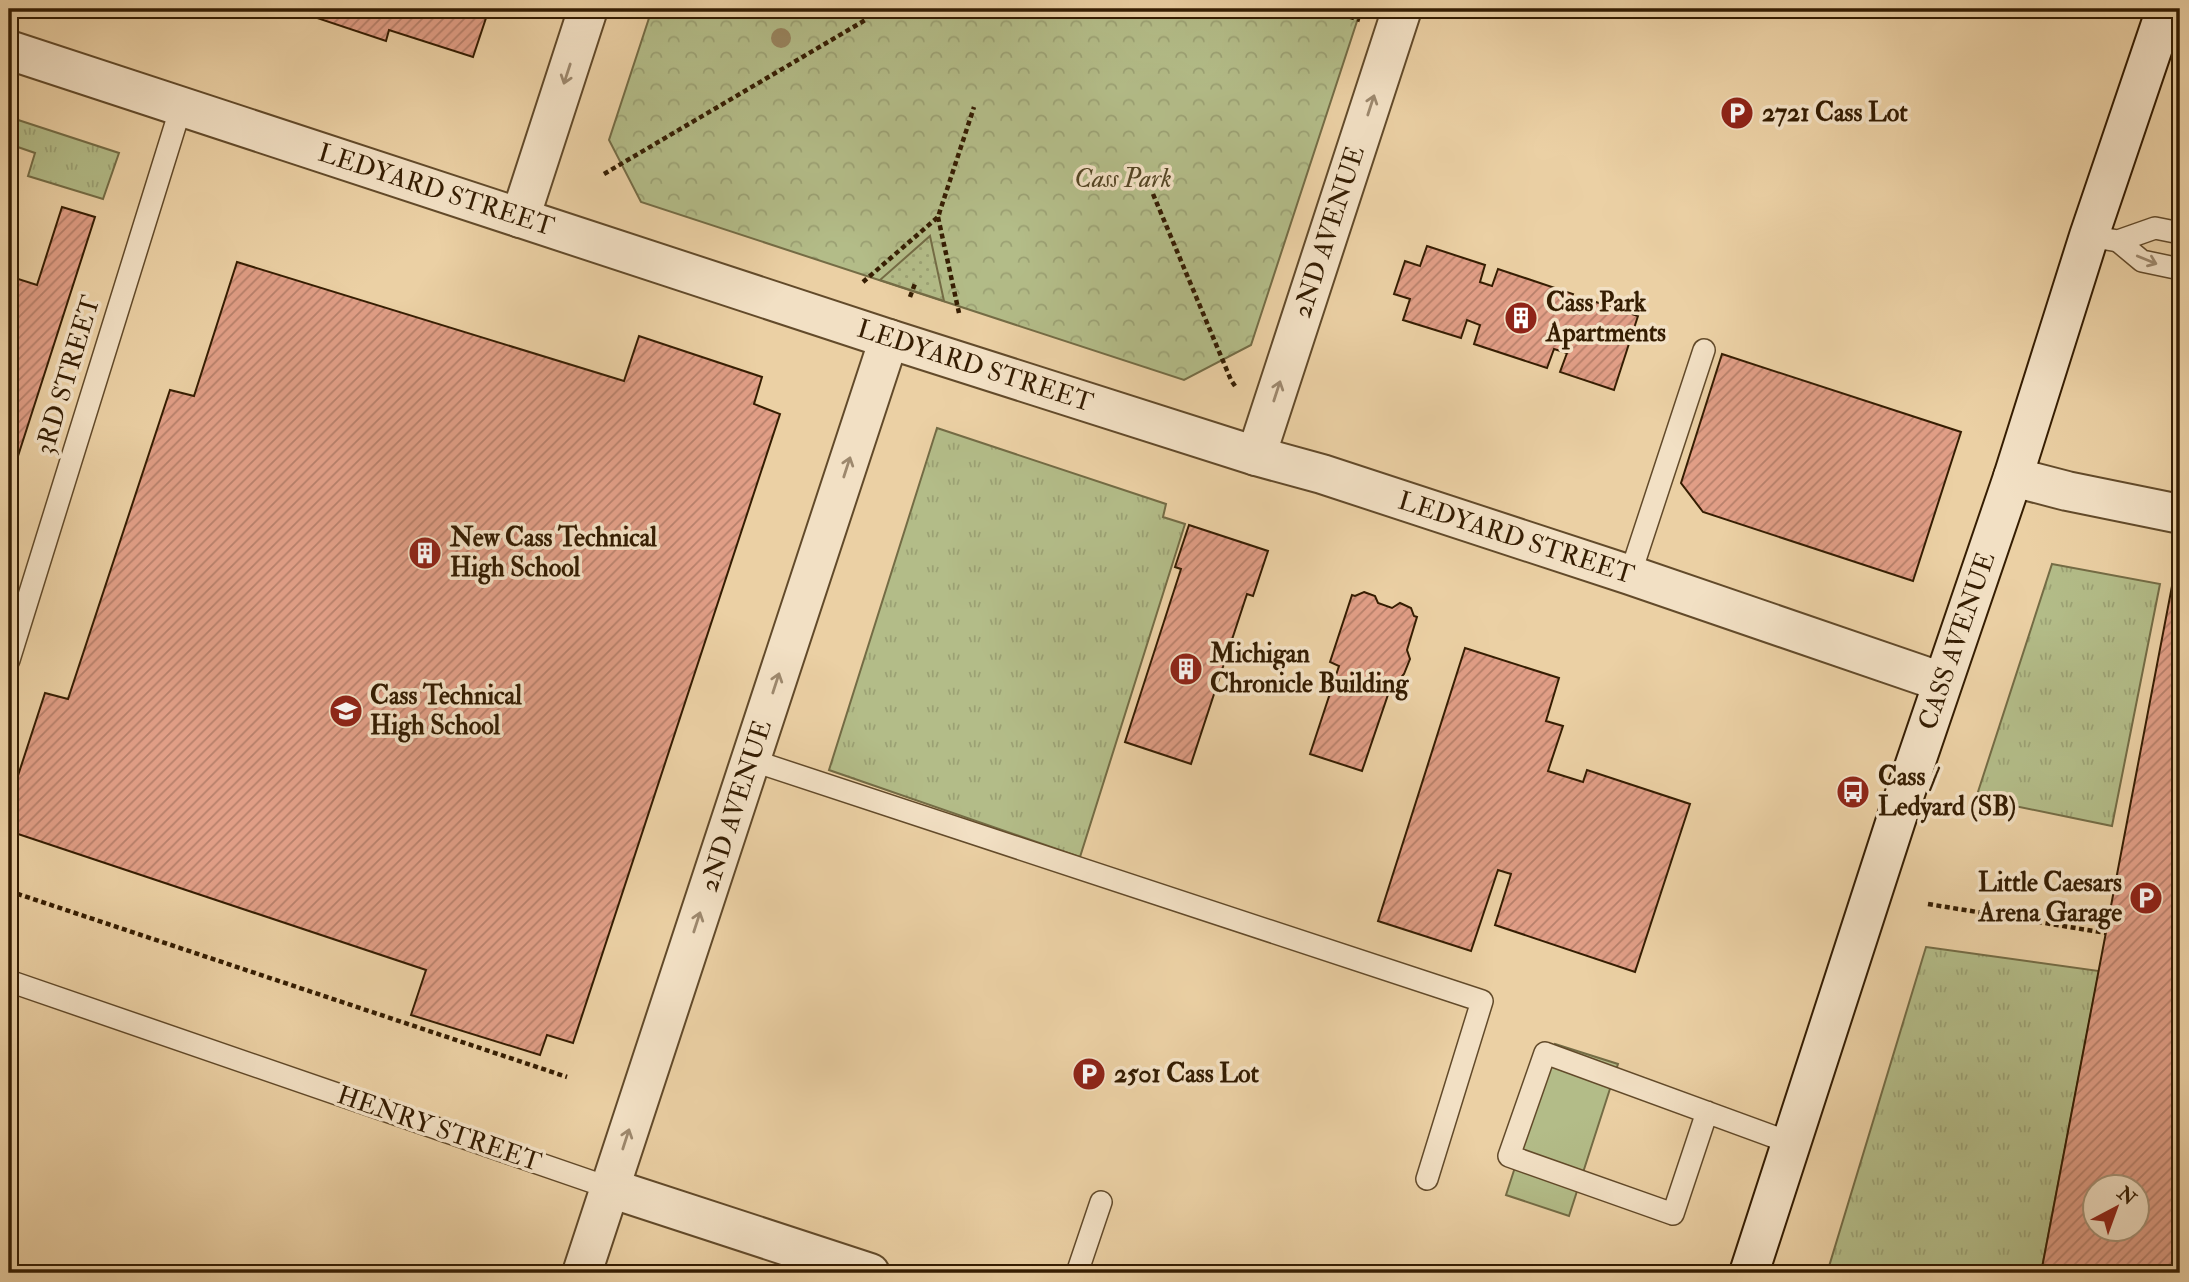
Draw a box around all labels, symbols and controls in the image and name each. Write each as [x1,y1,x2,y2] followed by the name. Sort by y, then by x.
[560,62,572,84] one-way arrow
[1366,94,1378,116] one-way arrow
[1718,94,1756,132] parking icon: 2721 Cass Lot
[1762,97,1908,129] place label: 2721 Cass Lot
[314,137,558,243] street label: LEDYARD STREET
[1286,142,1372,322] street label: 2ND AVENUE
[1074,163,1172,195] park label: Cass Park
[2136,254,2157,267] one-way arrow
[1545,287,1666,350] place label: Cass Park Apartments
[29,292,107,458] street label: 3RD STREET
[1502,299,1540,337] building icon: Cass Park Apartments
[853,313,1097,419] street label: LEDYARD STREET
[1272,380,1284,402] one-way arrow
[841,456,854,478] one-way arrow
[1394,485,1638,591] street label: LEDYARD STREET
[449,522,657,585] place label: New Cass Technical High School
[406,534,444,572] building icon: New Cass Technical High School
[1912,548,2002,734] street label: CASS AVENUE
[1209,638,1409,701] place label: Michigan Chronicle Building
[1167,650,1205,688] building icon: Michigan Chronicle Building
[771,673,783,695] one-way arrow
[370,680,522,743] place label: Cass Technical High School
[327,692,365,730] school or university icon: Cass Technical High School
[693,716,779,896] street label: 2ND AVENUE
[1878,761,2016,824] place label: Cass / Ledyard (SB)
[1834,773,1872,811] bus stop icon: Cass / Ledyard (SB)
[1978,867,2122,930] place label: Little Caesars Arena Garage
[2127,879,2165,917] parking icon: Little Caesars Arena Garage
[692,912,704,934] one-way arrow
[1070,1055,1108,1093] parking icon: 2501 Cass Lot
[1114,1058,1260,1090] place label: 2501 Cass Lot
[333,1079,545,1179] street label: HENRY STREET
[621,1128,633,1150] one-way arrow
[2080,1174,2150,1244] north arrow
[2111,1181,2142,1211] text: N

